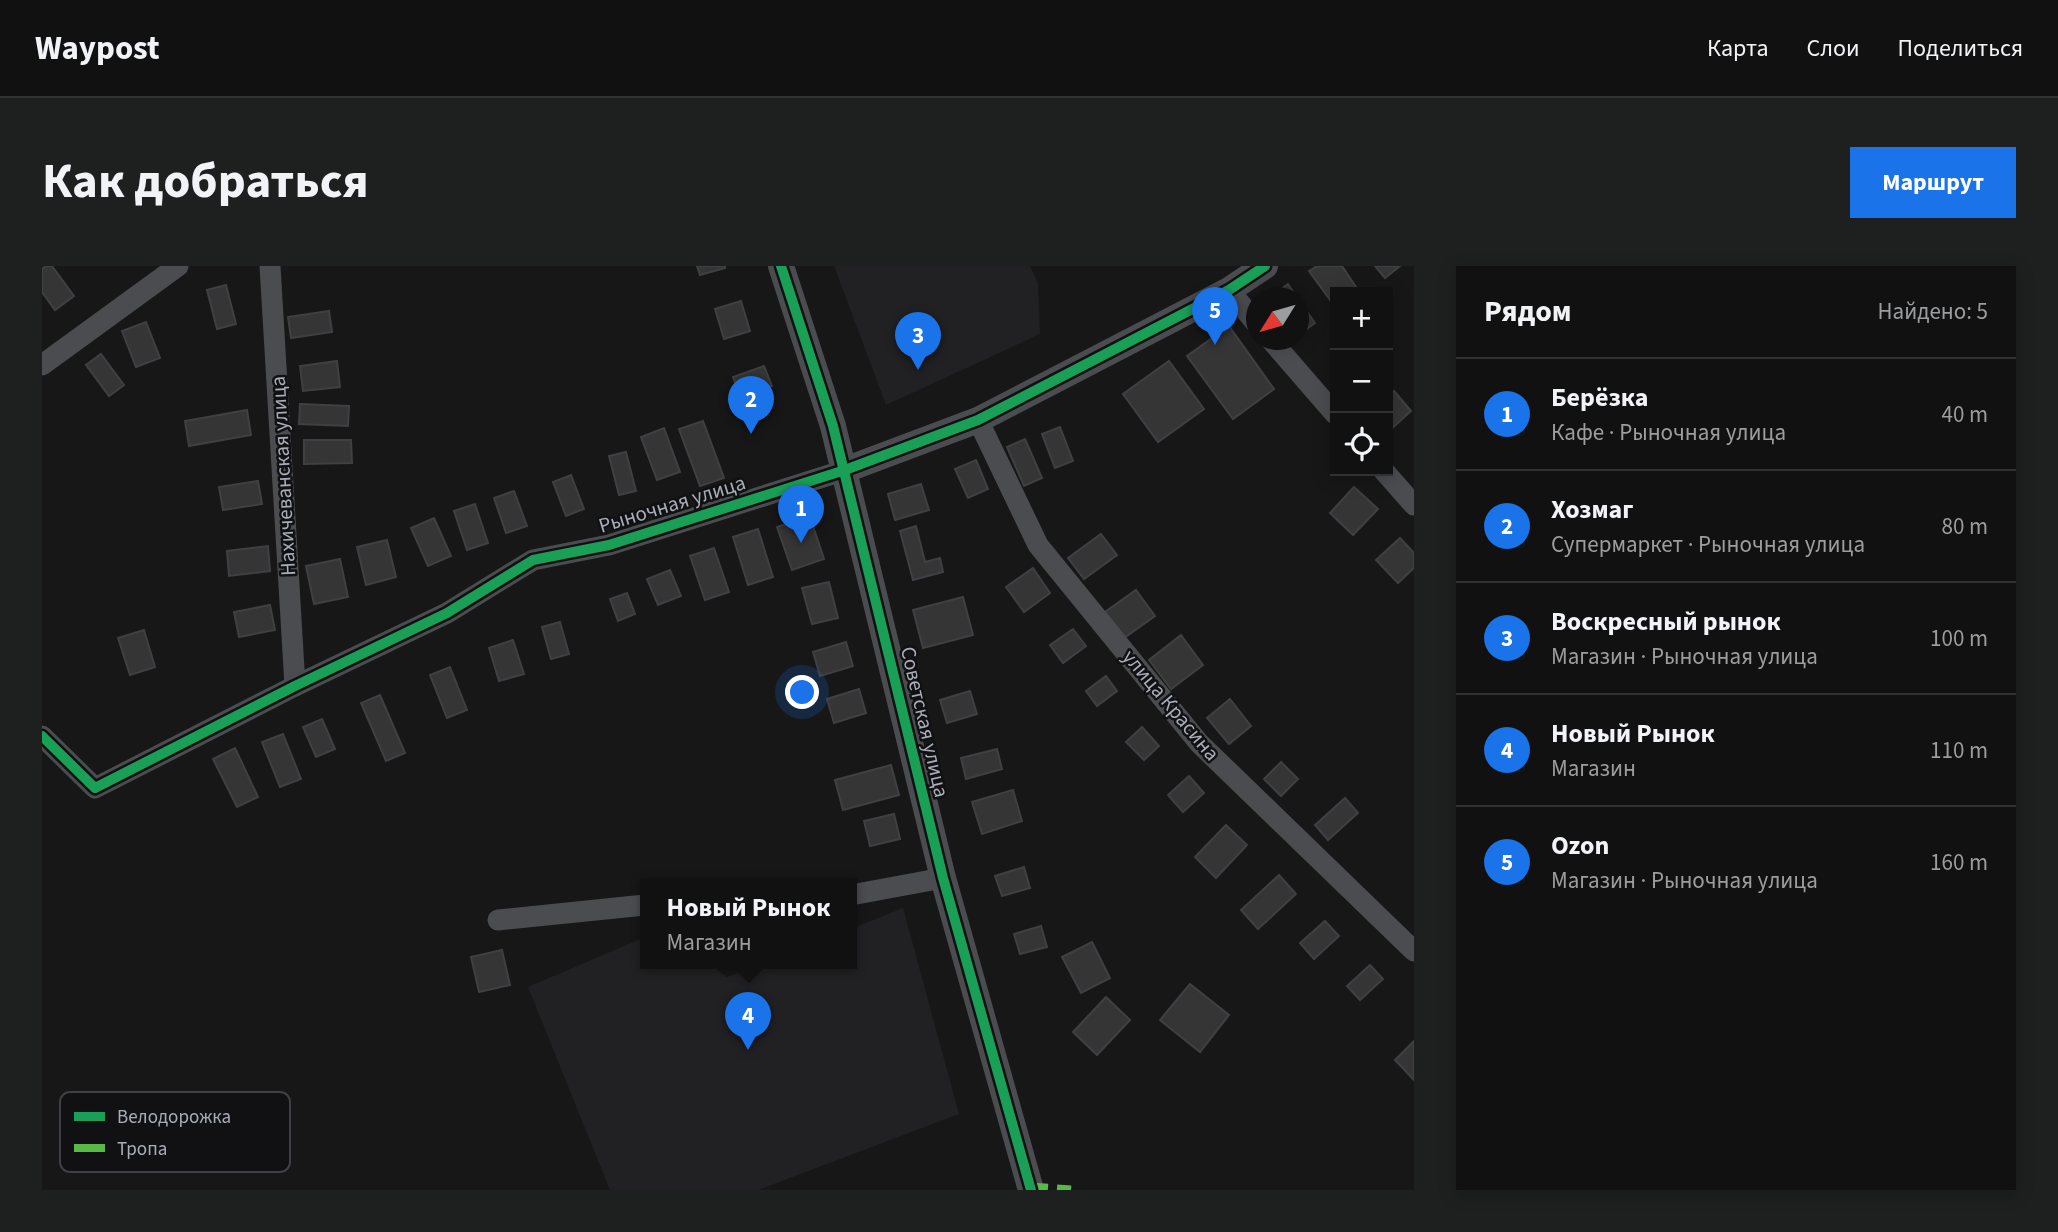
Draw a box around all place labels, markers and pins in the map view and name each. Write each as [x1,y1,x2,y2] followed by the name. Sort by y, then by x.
[1192,287,1238,345] pin: 5
[895,312,941,370] pin: 3
[728,376,774,434] pin: 2
[778,485,824,543] pin: 1
[725,992,771,1050] pin: 4

